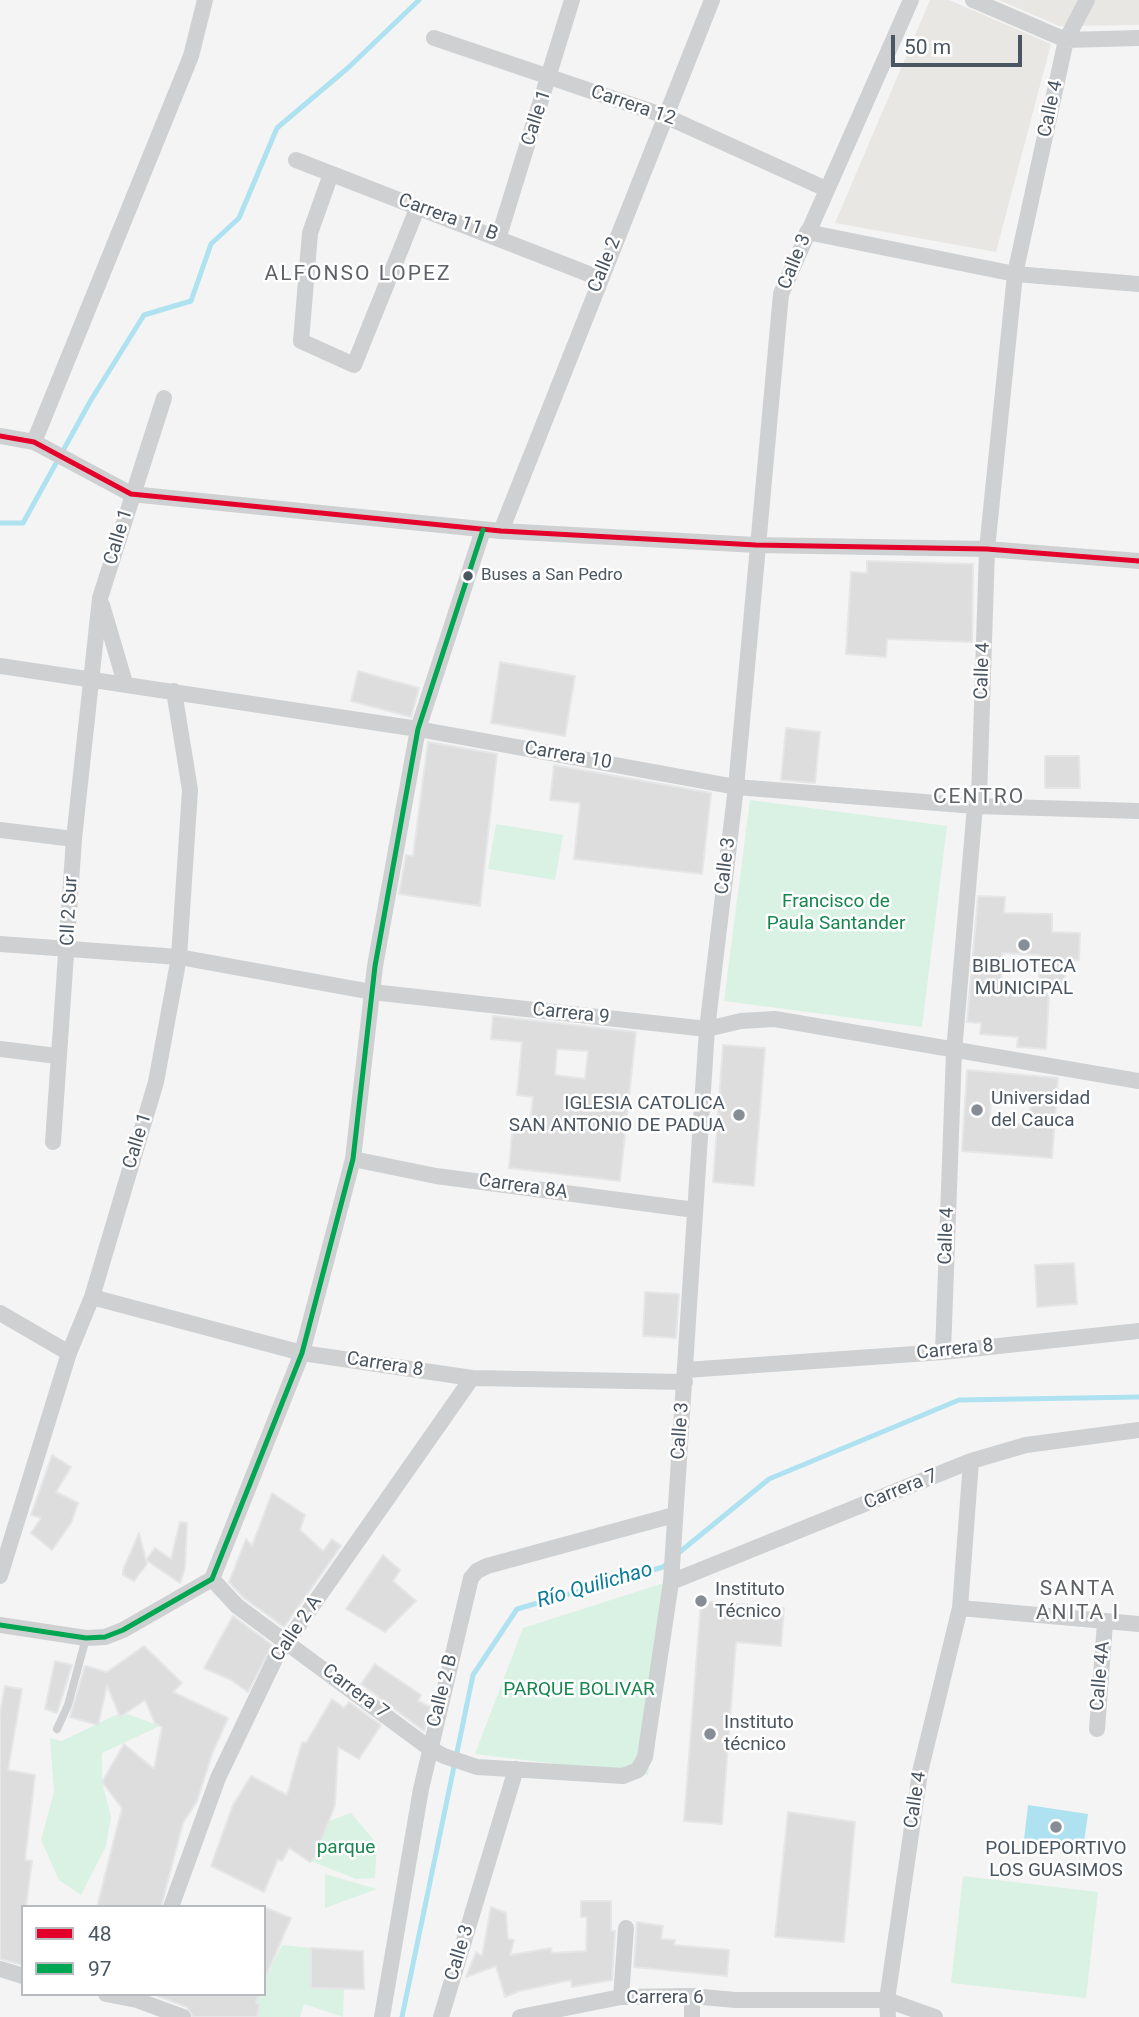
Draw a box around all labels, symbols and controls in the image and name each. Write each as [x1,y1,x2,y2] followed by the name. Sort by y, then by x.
[894,21,1025,65] scale bar
[904,35,951,59] text: 50 m
[1034,79,1068,139] street label: Calle 4
[588,81,678,131] street label: Carrera 12
[517,87,557,149] street label: Calle 1
[395,189,501,247] street label: Carrera 11 B
[774,231,816,293] street label: Calle 3
[584,234,626,296] street label: Calle 2
[266,262,450,288] district label: ALFONSO LOPEZ
[100,506,138,568] street label: Calle 1
[481,566,623,586] place label: Buses a San Pedro
[461,569,475,583] marker: Buses a San Pedro
[971,642,995,700] street label: Calle 4
[523,737,613,775] street label: Carrera 10
[934,785,1024,811] district label: CENTRO
[711,836,741,896] street label: Calle 3
[57,875,83,947] street label: Cll 2 Sur
[767,891,905,935] park label: Francisco de Paula Santander
[1016,937,1032,953] marker: BIBLIOTECA MUNICIPAL
[972,956,1076,1000] place label: BIBLIOTECA MUNICIPAL
[531,999,611,1029] street label: Carrera 9
[991,1088,1090,1132] place label: Universidad del Cauca
[509,1093,725,1137] place label: IGLESIA CATOLICA SAN ANTONIO DE PADUA
[969,1102,985,1118] marker: Universidad del Cauca
[731,1107,747,1123] marker: IGLESIA CATOLICA SAN ANTONIO DE PADUA
[119,1110,157,1172] street label: Calle 1
[477,1169,569,1205] street label: Carrera 8A
[935,1207,959,1265] street label: Calle 4
[915,1335,995,1365] street label: Carrera 8
[345,1348,425,1382] street label: Carrera 8
[668,1402,694,1460] street label: Calle 3
[861,1465,941,1515] street label: Carrera 7
[534,1557,656,1615] water label: Río Quilichao
[1037,1577,1119,1627] district label: SANTA ANITA I
[715,1579,785,1623] place label: Instituto Técnico
[267,1592,327,1666] street label: Calle 2 A
[693,1593,709,1609] marker: Instituto Técnico
[1087,1640,1115,1712] street label: Calle 4A
[423,1652,463,1730] street label: Calle 2 B
[317,1660,393,1724] street label: Carrera 7
[503,1679,655,1701] park label: PARQUE BOLIVAR
[724,1712,794,1756] place label: Instituto técnico
[702,1726,718,1742] marker: Instituto técnico
[900,1770,932,1830] street label: Calle 4
[1048,1819,1064,1835] marker: POLIDEPORTIVO LOS GUASIMOS
[317,1837,375,1859] park label: parque
[985,1838,1127,1882] place label: POLIDEPORTIVO LOS GUASIMOS
[21,1905,266,1996] legend
[88,1922,112,1946] text: 48
[441,1922,479,1984] street label: Calle 3
[88,1957,112,1981] text: 97
[626,1987,704,2009] street label: Carrera 6

